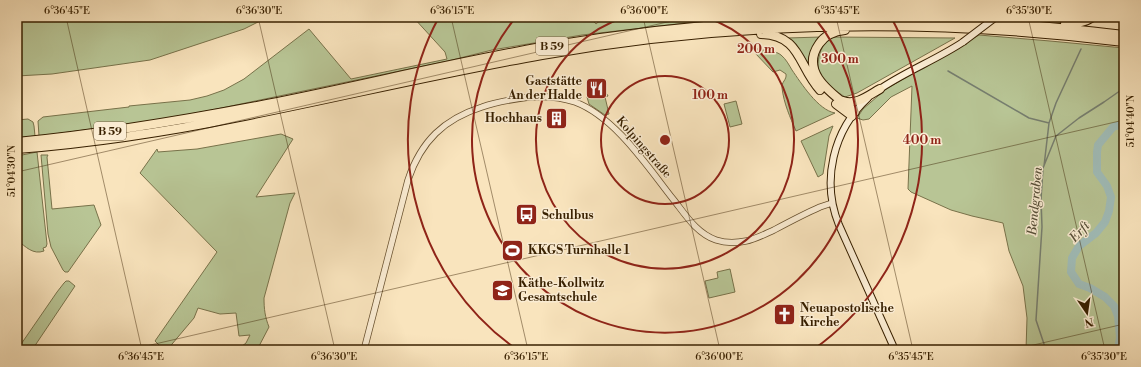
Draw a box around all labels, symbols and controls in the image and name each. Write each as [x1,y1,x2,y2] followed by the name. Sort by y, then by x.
[44,5,90,17] text: 6°36'45"E
[236,5,282,17] text: 6°36'30"E
[430,5,474,17] text: 6°36'15"E
[620,5,668,17] text: 6°36'00"E
[814,5,860,17] text: 6°35'45"E
[1006,5,1052,17] text: 6°35'30"E
[536,37,568,55] road number: B 59
[737,42,775,57] text: 200 m
[821,52,859,67] text: 300 m
[507,74,583,103] place label: Gaststätte An der Halde
[584,75,610,101] restaurant icon: Gaststätte An der Halde
[692,88,728,103] text: 100 m
[1125,94,1137,147] text: 51°04'40"N
[544,105,570,131] building icon: Hochhaus
[485,111,542,126] place label: Hochhaus
[613,113,674,181] street label: Kolpingstraße
[94,122,126,140] road number: B 59
[658,133,672,147] centre of rings
[903,133,941,148] text: 400 m
[6,145,18,197] text: 51°04'30"N
[1024,165,1046,237] water label: Bendgraben
[513,202,539,228] bus stop icon: Schulbus
[542,208,594,223] place label: Schulbus
[1065,217,1094,246] water label: Erft
[499,237,525,263] sports icon: KKGS Turnhalle 1
[528,243,630,258] place label: KKGS Turnhalle 1
[518,276,605,305] place label: Käthe-Kollwitz Gesamtschule
[489,277,515,303] school or university icon: Käthe-Kollwitz Gesamtschule
[1067,293,1107,333] north arrow
[800,301,894,330] place label: Neuapostolische Kirche
[772,302,798,328] church icon: Neuapostolische Kirche
[1083,314,1095,330] text: N
[118,351,164,363] text: 6°36'45"E
[311,351,357,363] text: 6°36'30"E
[504,351,548,363] text: 6°36'15"E
[695,351,743,363] text: 6°36'00"E
[888,351,934,363] text: 6°35'45"E
[1081,351,1127,363] text: 6°35'30"E

